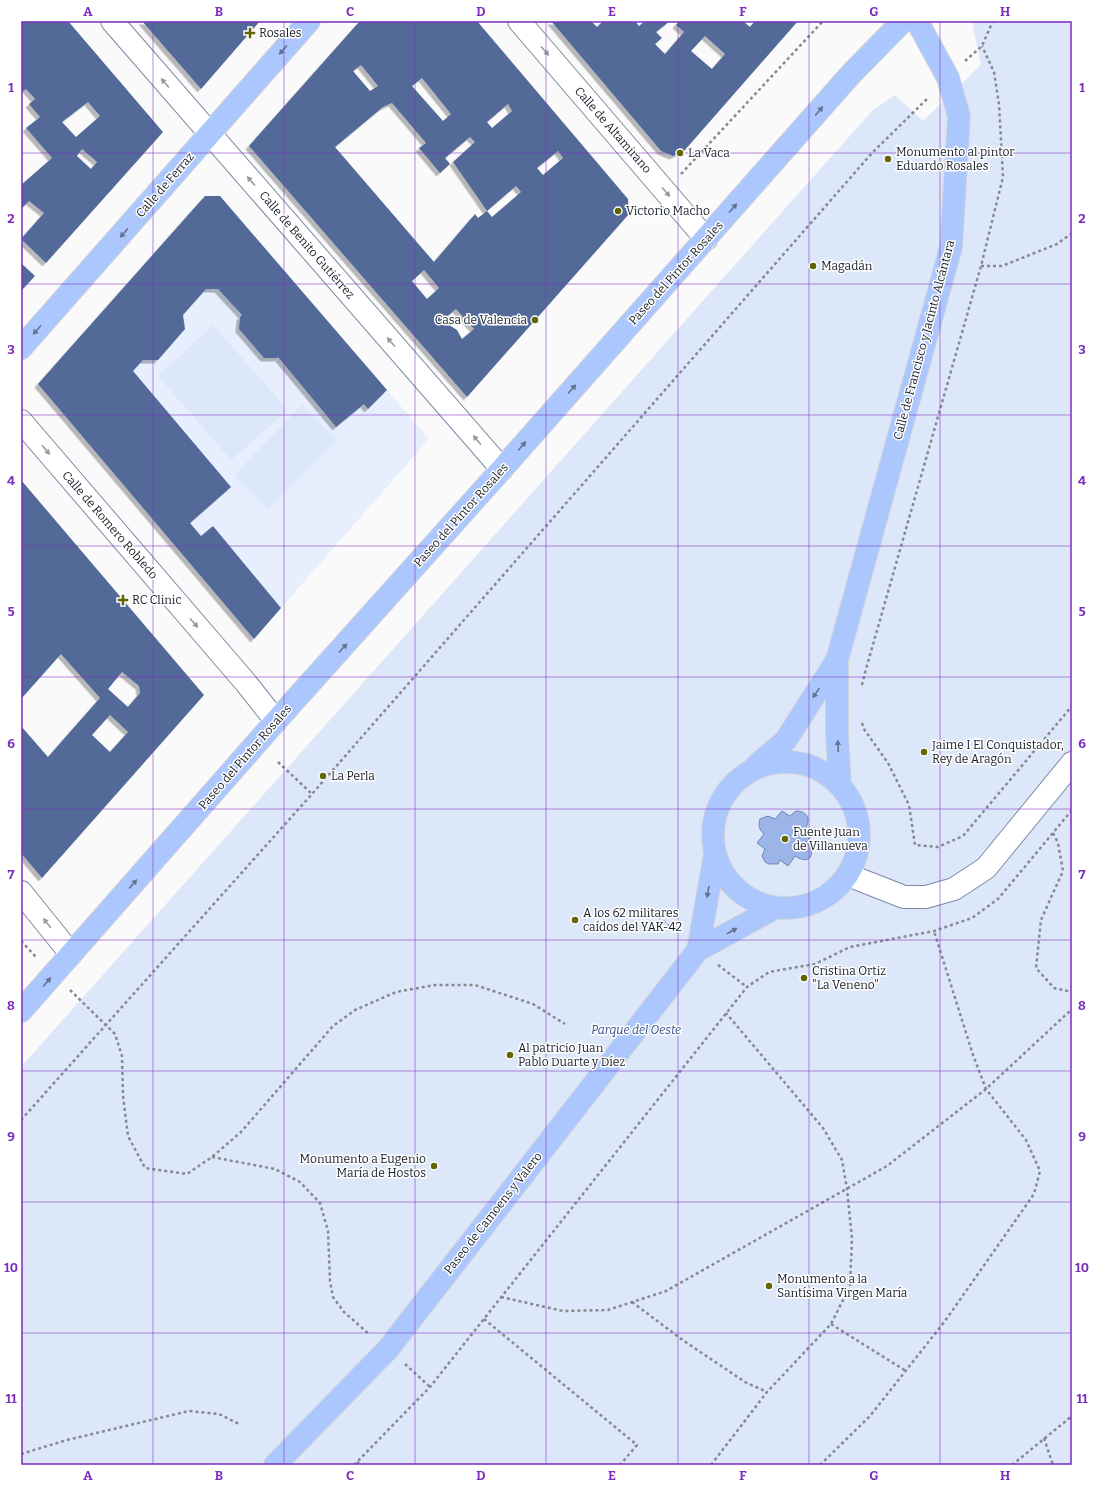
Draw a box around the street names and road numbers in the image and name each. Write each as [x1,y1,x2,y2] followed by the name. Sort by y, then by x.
[572,84,654,176] street label: Calle de Altamirano
[133,150,197,220] street label: Calle de Ferraz
[256,188,358,302] street label: Calle de Benito Gutiérrez
[626,218,726,328] street label: Paseo del Pintor Rosales
[891,238,958,441] street label: Calle de Francisco y Jacinto Alcántara
[411,460,511,570] street label: Paseo del Pintor Rosales
[59,468,161,582] street label: Calle de Romero Robledo
[196,702,294,812] street label: Paseo del Pintor Rosales
[441,1149,545,1277] street label: Paseo de Camoens y Valero

